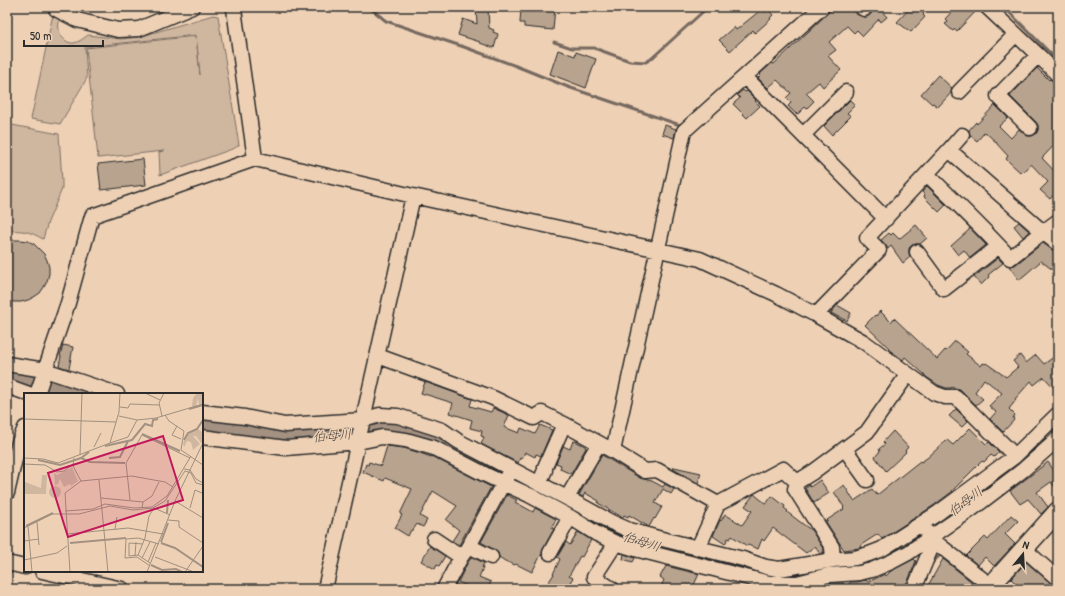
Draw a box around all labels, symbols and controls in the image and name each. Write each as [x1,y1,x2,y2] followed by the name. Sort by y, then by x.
[24,22,103,48] scale bar
[30,27,51,44] text: 50 m
[24,393,203,572] inset map
[312,424,352,446] water label: 伯母川
[944,482,986,520] water label: 伯母川
[621,527,663,555] water label: 伯母川
[1003,534,1043,574] north arrow
[1021,537,1031,552] text: N

